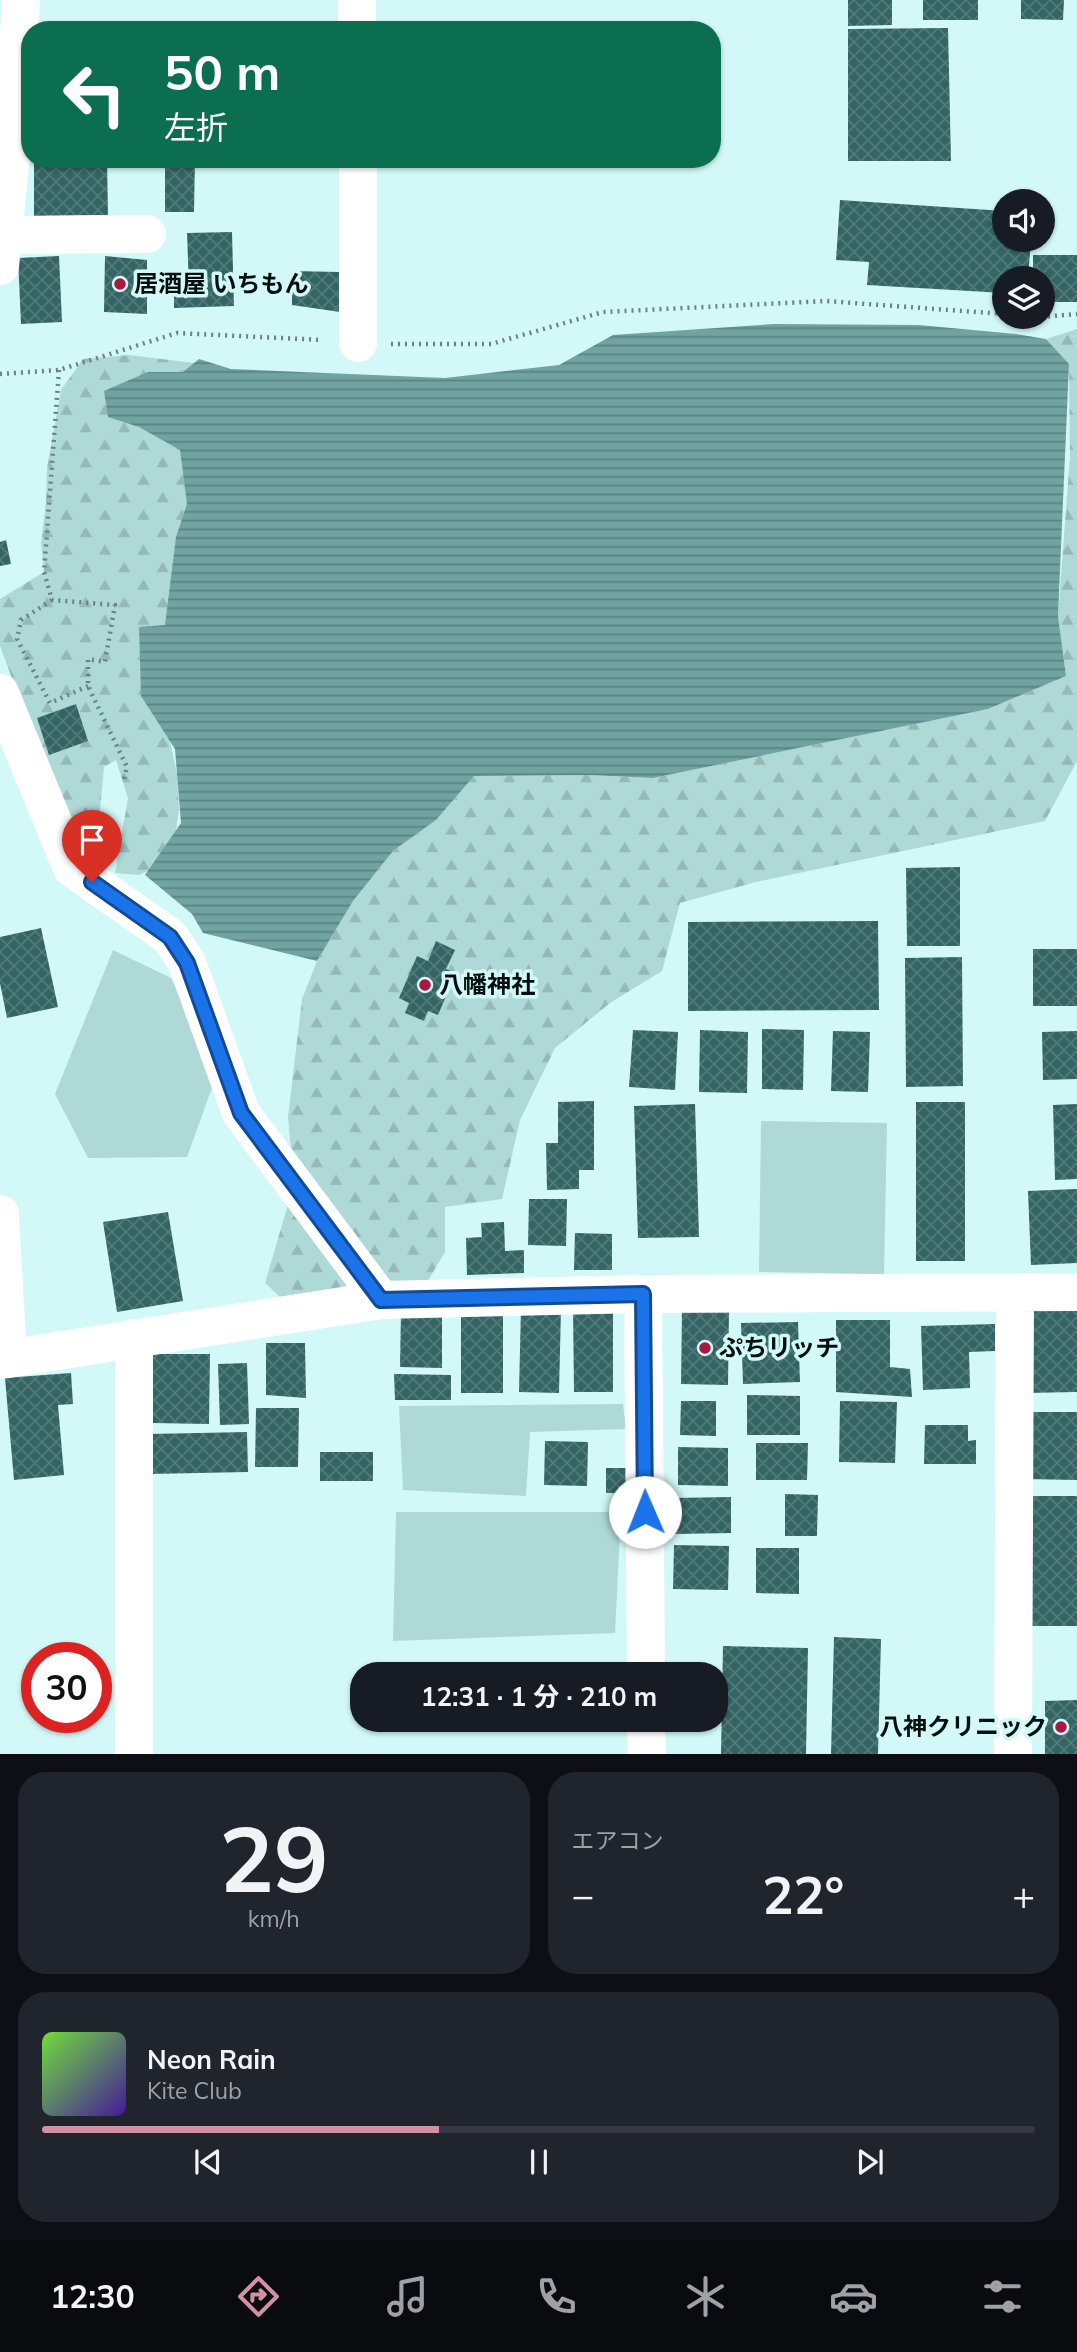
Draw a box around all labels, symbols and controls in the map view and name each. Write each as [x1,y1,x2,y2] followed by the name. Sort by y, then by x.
[164,41,280,102] text: 50 m
[49,49,140,140] icon: left
[164,107,228,147] text: 左折
[992,189,1055,329] map controls
[992,189,1055,252] button: sound
[992,266,1055,329] button: layers
[134,268,309,298] place label: 居酒屋 いちもん
[112,276,128,292] marker: 居酒屋 いちもん
[62,810,122,882] pin
[73,821,111,859] icon: arrive
[439,969,535,999] place label: 八幡神社
[417,977,433,993] marker: 八幡神社
[719,1332,839,1362] place label: ぷちリッチ
[697,1340,713,1356] marker: ぷちリッチ
[608,1475,682,1549] position arrow
[21,1642,112,1733] speed limit sign: 30
[421,1680,657,1713] text: 12:31 · 1 分 · 210 m
[879,1711,1047,1741] place label: 八神クリニック
[1053,1719,1069,1735] marker: 八神クリニック
[219,1801,328,1915] text: 29
[572,1826,664,1855] text: エアコン
[762,1862,844,1927] text: 22°
[572,1871,594,1919] text: −
[1012,1871,1035,1919] text: +
[248,1904,300,1933] text: km/h
[147,2043,276,2076] text: Neon Rain
[147,2076,242,2105] text: Kite Club
[189,2143,227,2181] icon: previous
[520,2143,558,2181] icon: pause
[851,2143,889,2181] icon: next
[234,2272,283,2321] icon: directions
[383,2272,432,2321] icon: music
[532,2272,581,2321] icon: phone
[681,2272,730,2321] icon: climate
[829,2272,878,2321] icon: car
[978,2272,1027,2321] icon: filters
[50,2276,135,2316] text: 12:30

